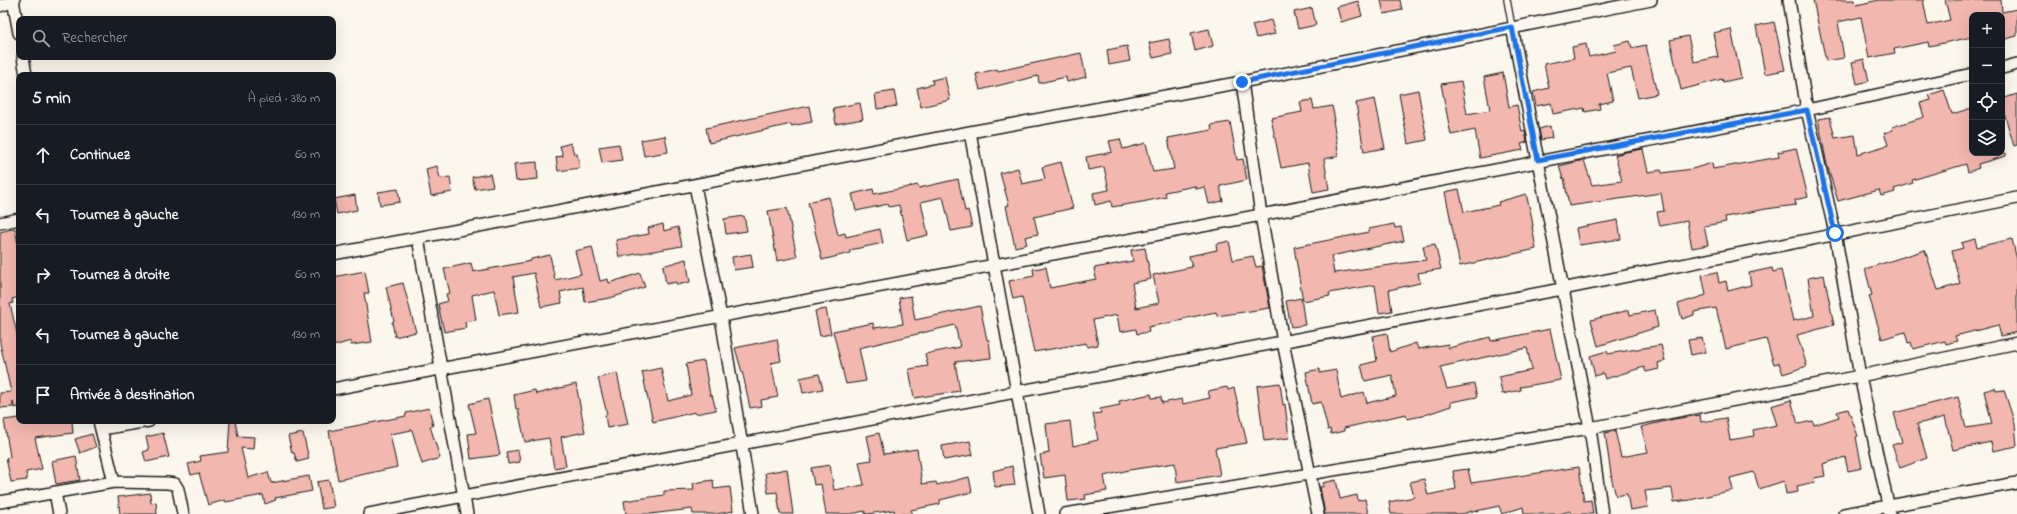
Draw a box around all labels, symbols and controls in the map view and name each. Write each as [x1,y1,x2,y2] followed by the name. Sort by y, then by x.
[1969,12,2005,156] map controls
[1969,12,2005,48] button: +
[16,16,336,60] search box
[30,27,52,49] icon: search
[62,27,127,49] text: Rechercher
[1969,48,2005,84] button: −
[1233,73,1251,91] route end
[1969,84,2005,120] button: locate
[32,86,71,111] text: 5 min
[248,89,320,108] text: À pied · 380 m
[1969,120,2005,156] button: layers
[32,144,54,166] icon: ahead
[70,144,130,166] text: Continuez
[295,145,320,164] text: 60 m
[32,204,54,226] icon: left
[70,204,178,226] text: Tournez à gauche
[292,205,320,224] text: 130 m
[1826,224,1844,242] route start
[32,264,54,286] icon: right
[70,264,170,286] text: Tournez à droite
[295,265,320,284] text: 60 m
[32,324,54,346] icon: left
[70,324,178,346] text: Tournez à gauche
[292,325,320,344] text: 130 m
[32,384,54,406] icon: arrive
[70,384,195,406] text: Arrivée à destination

